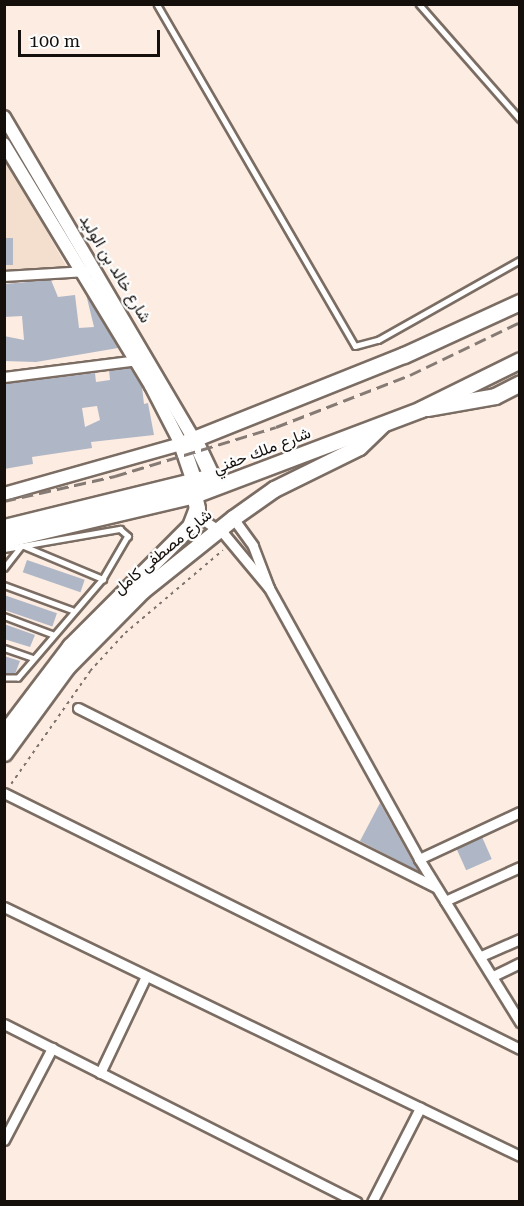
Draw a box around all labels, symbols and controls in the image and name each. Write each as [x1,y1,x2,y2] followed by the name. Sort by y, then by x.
[21,18,164,56] scale bar
[29,30,80,51] text: 100 m
[75,211,155,327] street label: شارع خالد بن الوليد
[211,424,313,478] street label: شارع ملك حفني
[110,505,216,599] street label: شارع مصطفى كامل

